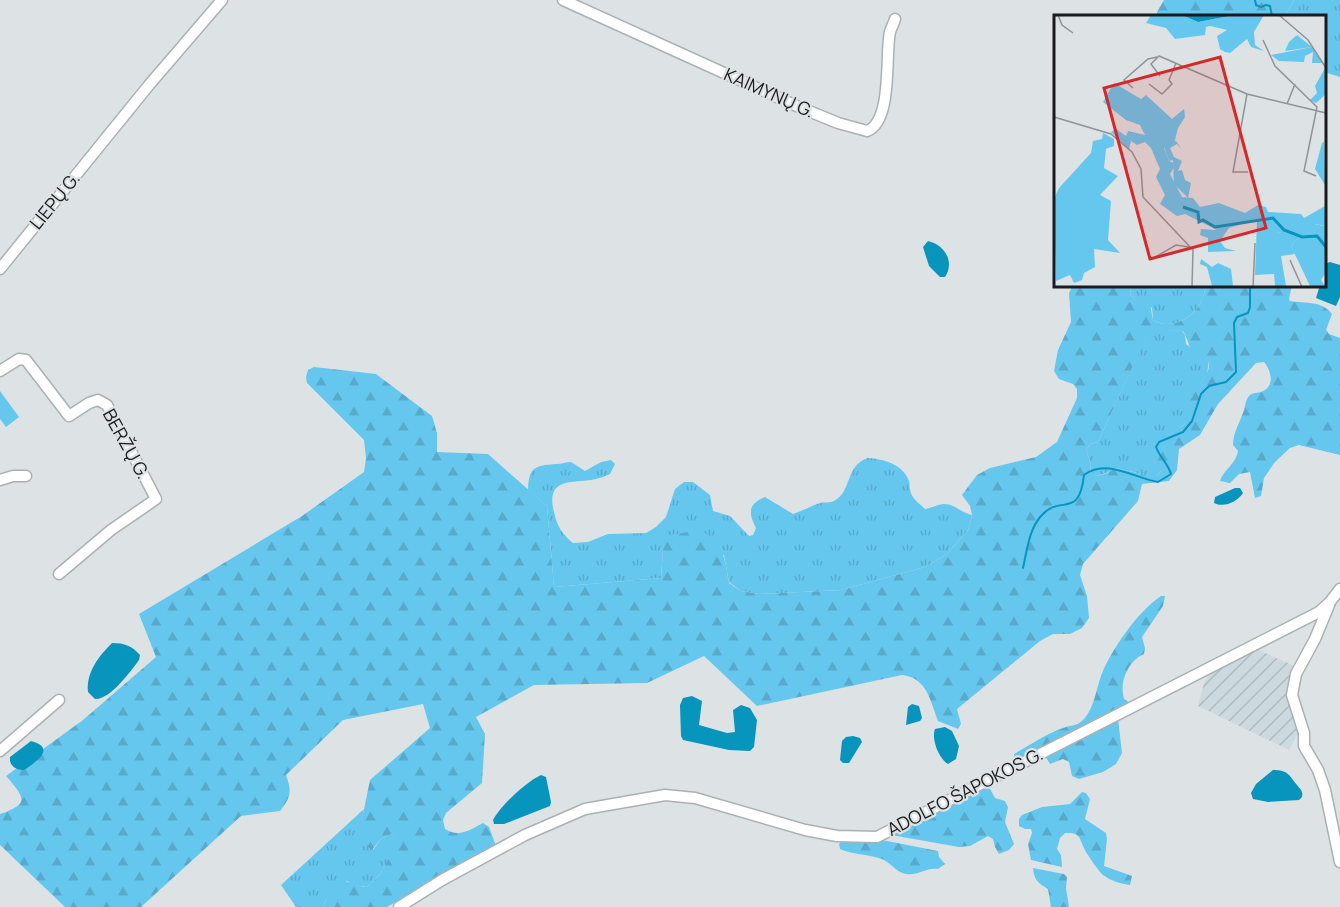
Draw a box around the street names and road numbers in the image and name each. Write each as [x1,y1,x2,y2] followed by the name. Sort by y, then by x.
[721,62,818,123] street label: KAIMYNŲ G.
[24,167,85,234] street label: LIEPŲ G.
[98,404,156,483] street label: BERŽŲ G.
[882,741,1047,841] street label: ADOLFO ŠAPOKOS G.

